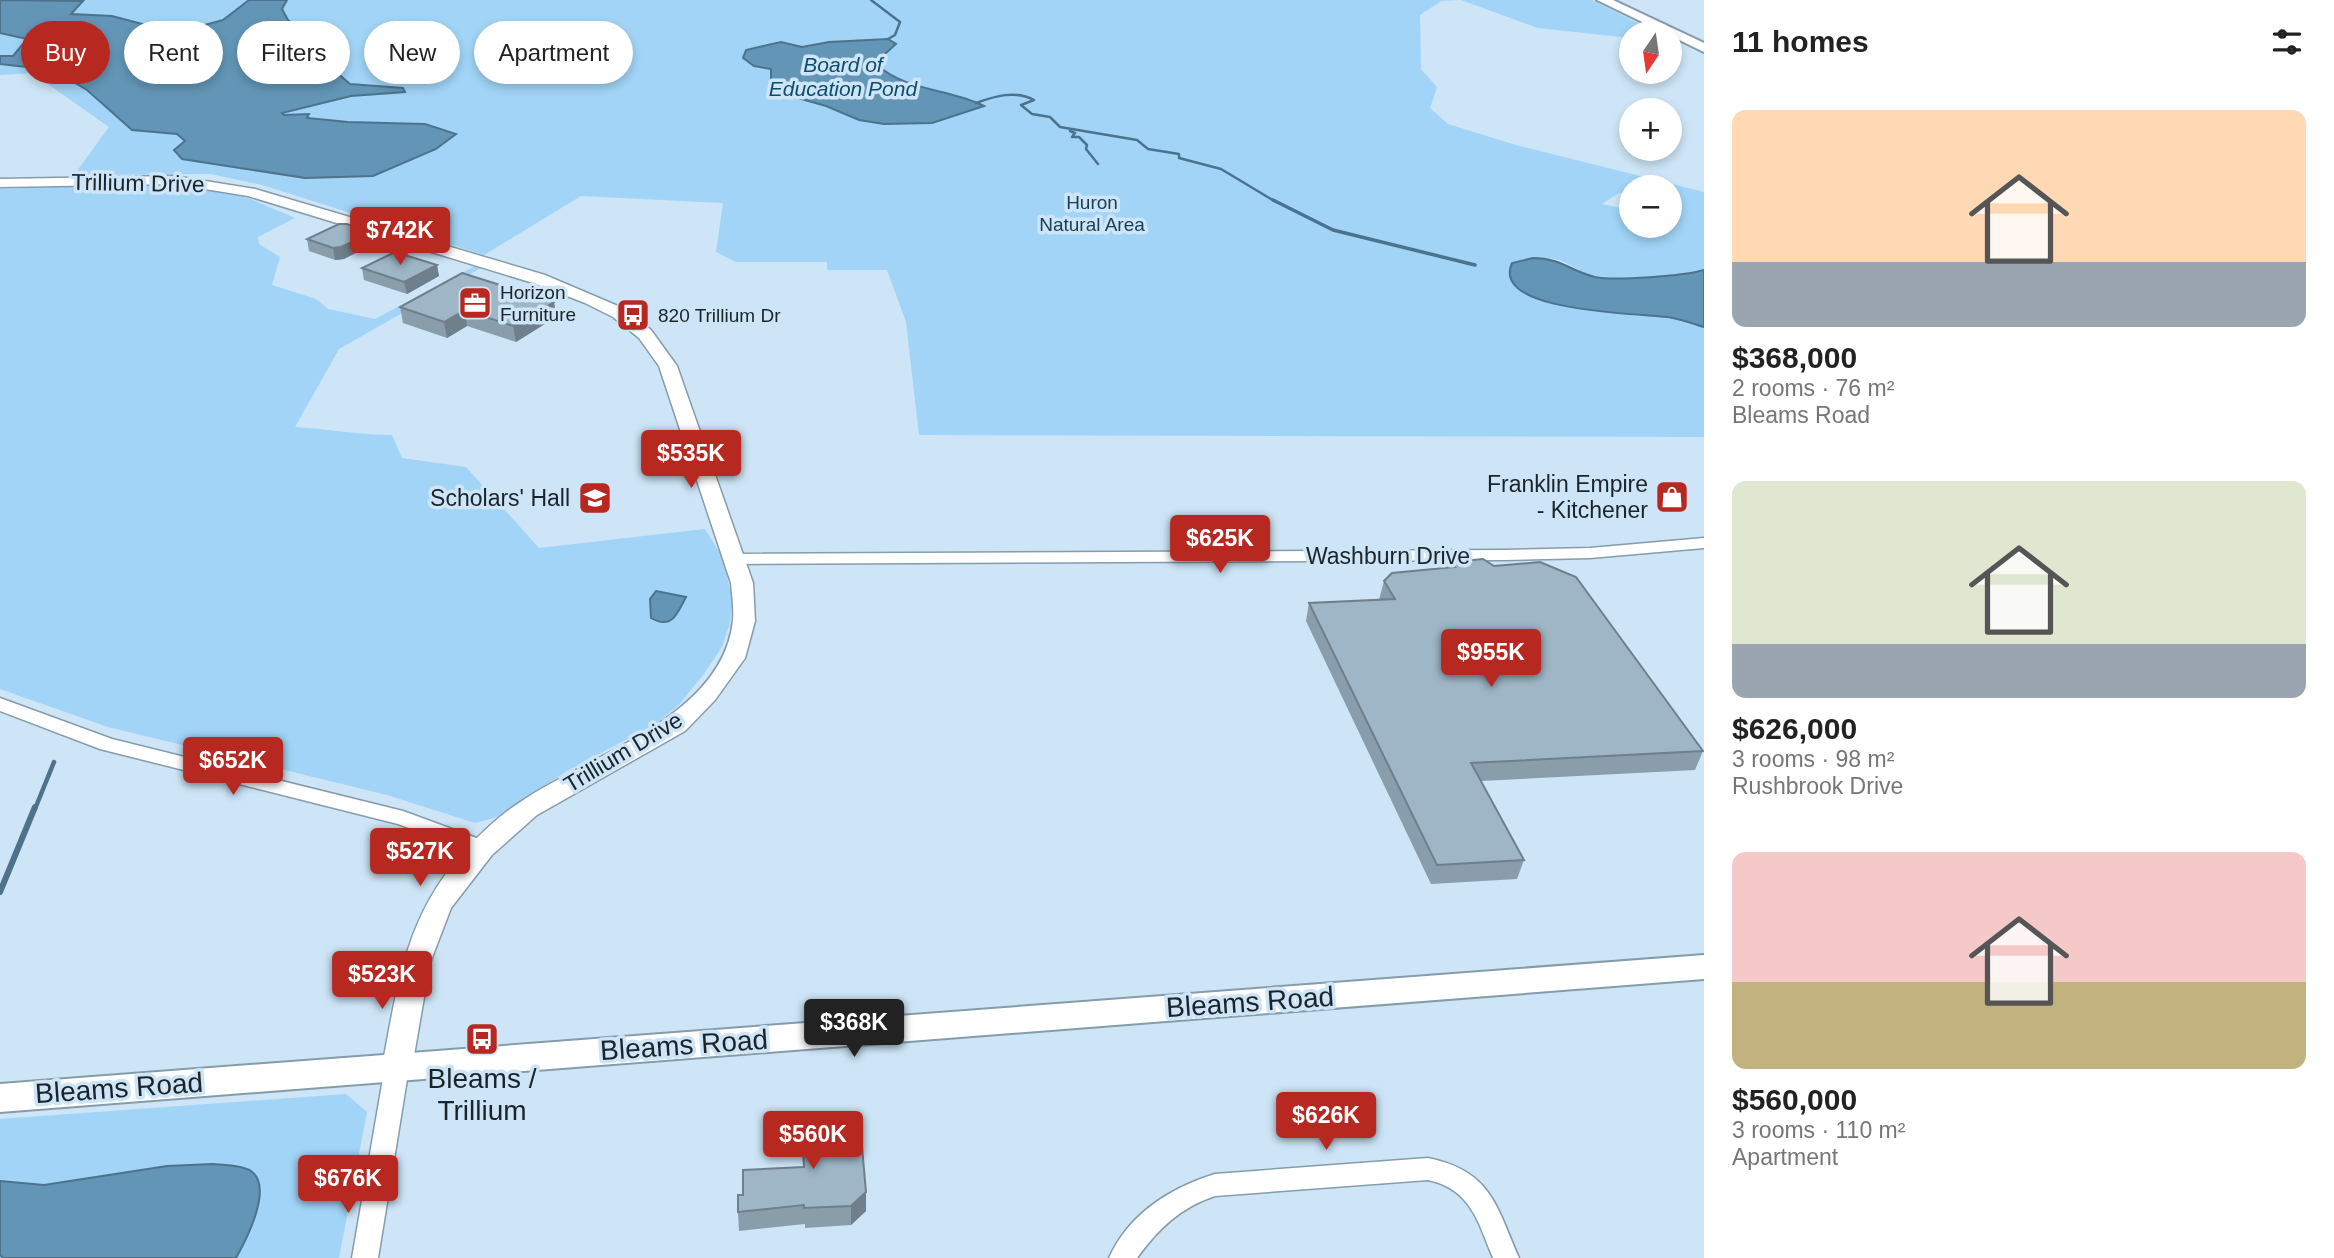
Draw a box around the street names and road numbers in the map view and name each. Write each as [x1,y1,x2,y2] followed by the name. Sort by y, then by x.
[71,169,205,197] street label: Trillium Drive
[1306,543,1470,569] street label: Washburn Drive
[559,707,687,797] street label: Trillium Drive
[1165,981,1335,1023] street label: Bleams Road
[599,1024,769,1066] street label: Bleams Road
[34,1067,204,1109] street label: Bleams Road

